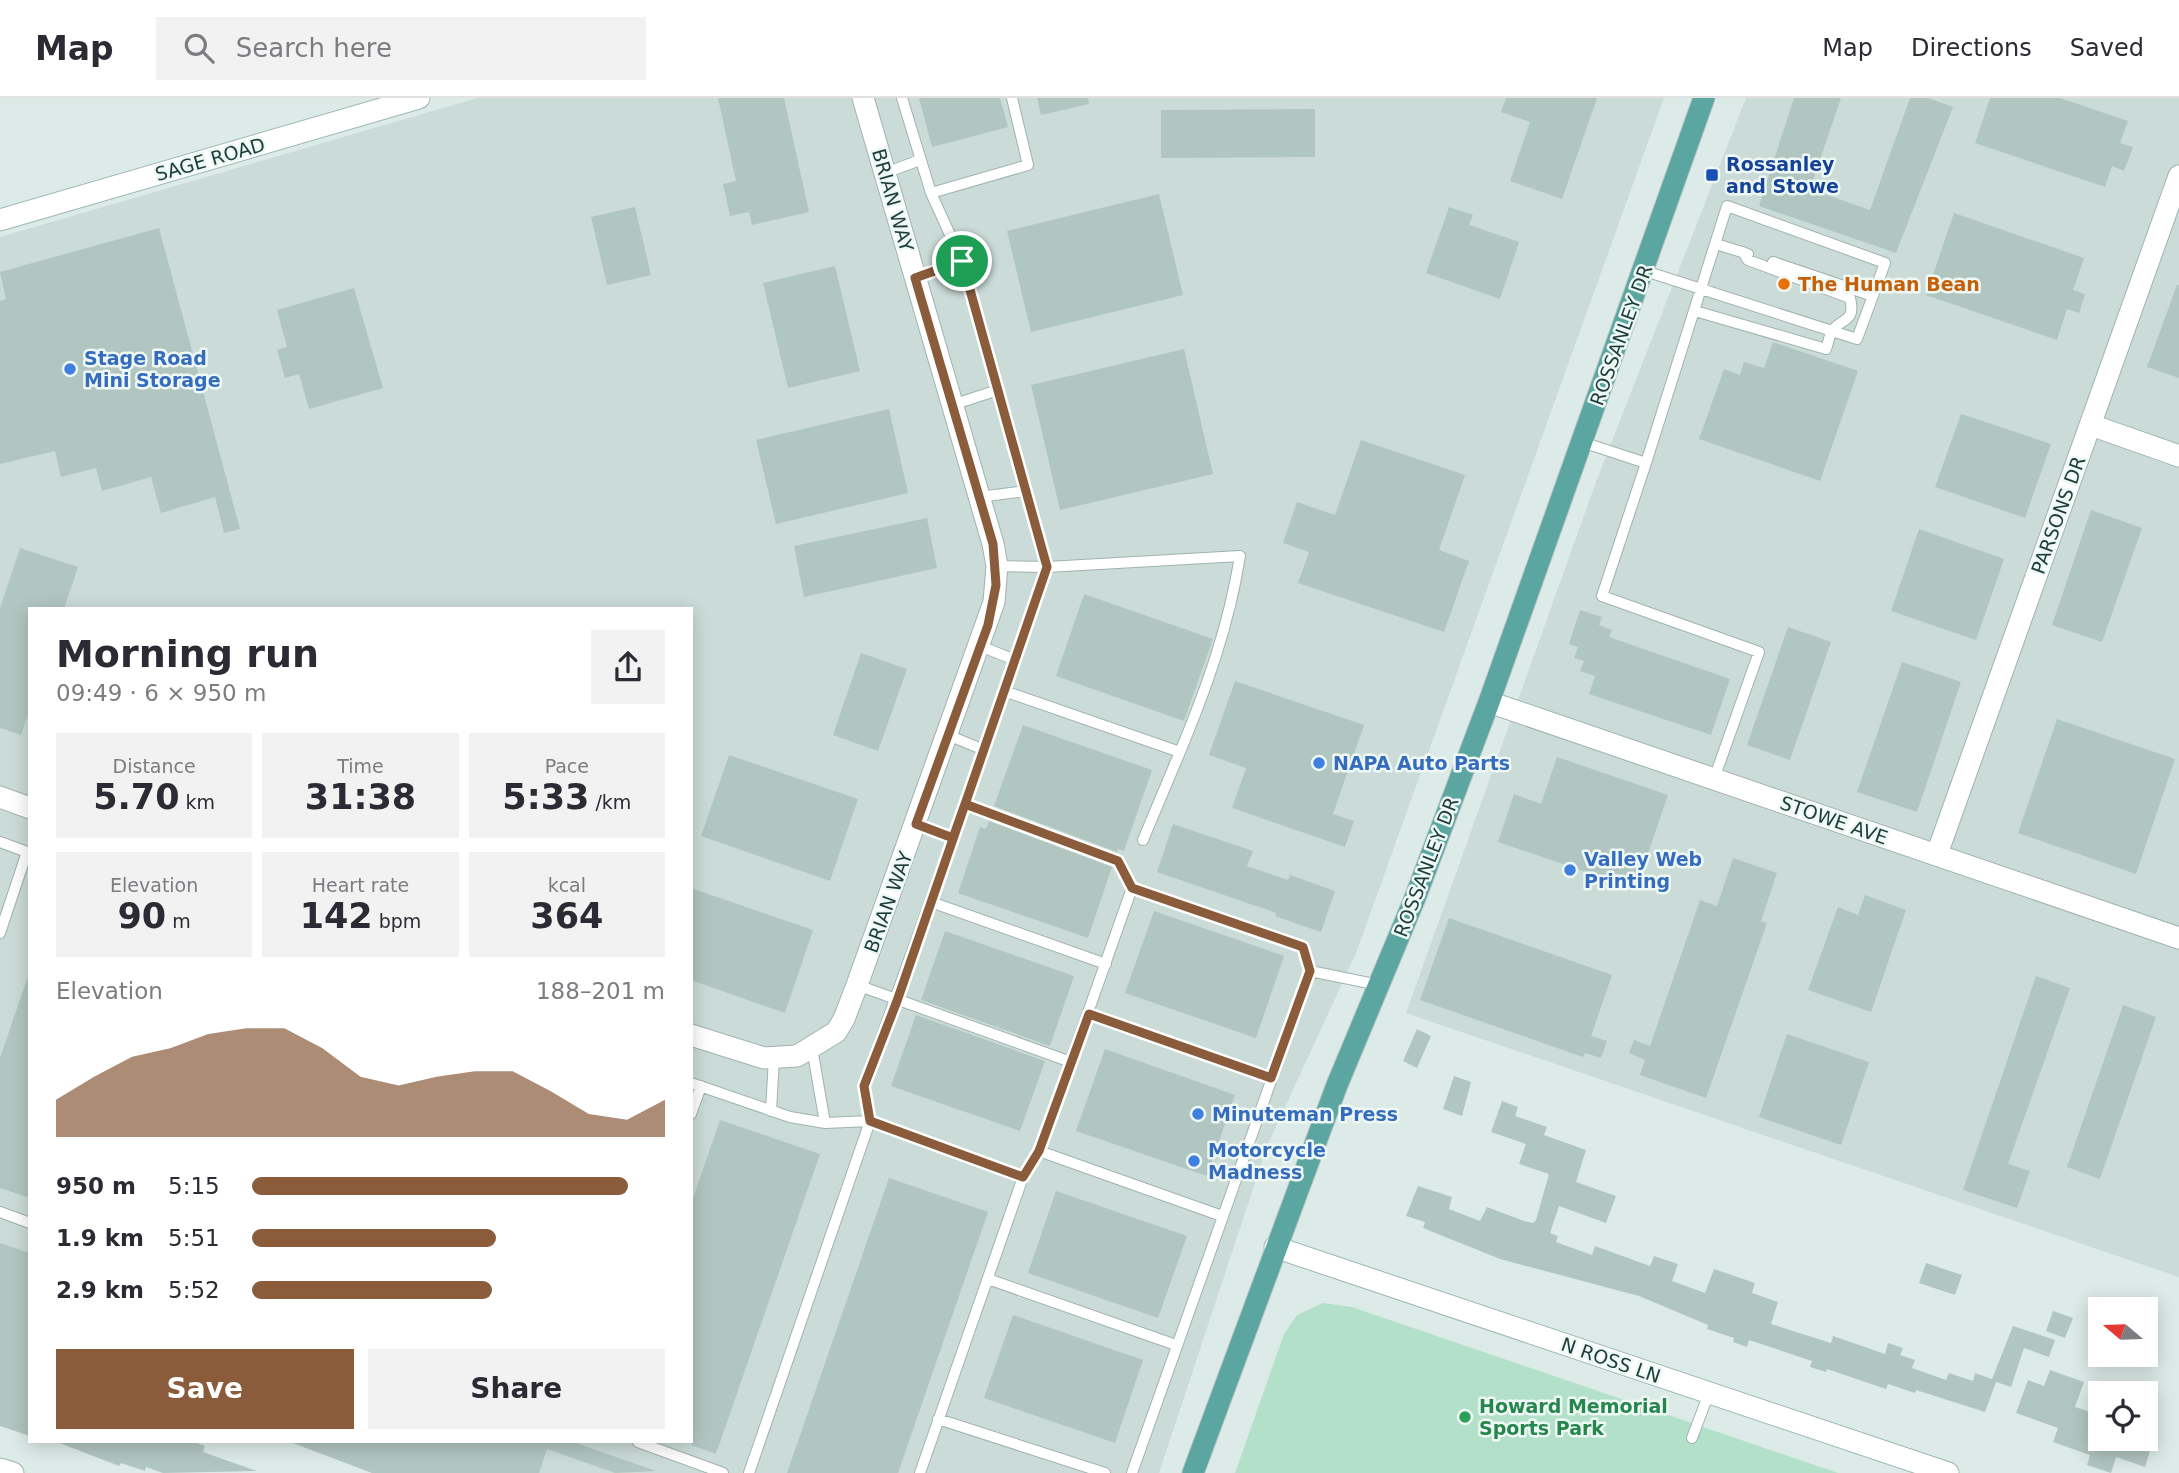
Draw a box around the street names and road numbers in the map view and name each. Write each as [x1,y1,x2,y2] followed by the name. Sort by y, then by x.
[153,133,267,185] street label: SAGE ROAD
[868,146,918,254] street label: BRIAN WAY
[1585,262,1657,408] street label: ROSSANLEY DR
[2027,453,2089,577] street label: PARSONS DR
[1777,791,1891,849] street label: STOWE AVE
[1389,794,1463,940] street label: ROSSANLEY DR
[860,848,917,956] street label: BRIAN WAY
[1559,1333,1663,1387] street label: N ROSS LN

